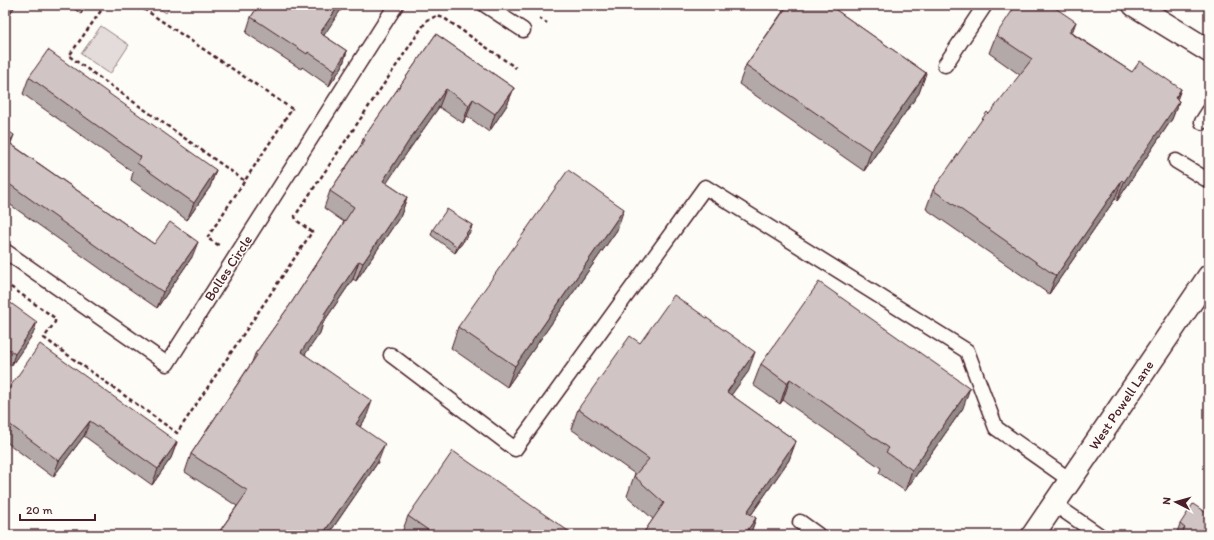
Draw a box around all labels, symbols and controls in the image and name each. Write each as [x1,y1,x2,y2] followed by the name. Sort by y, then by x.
[201,232,256,305] street label: Bolles Circle
[1085,357,1158,453] street label: West Powell Lane
[1156,482,1196,522] north arrow
[20,496,95,522] scale bar
[1160,497,1173,505] text: N
[26,503,53,517] text: 20 m

